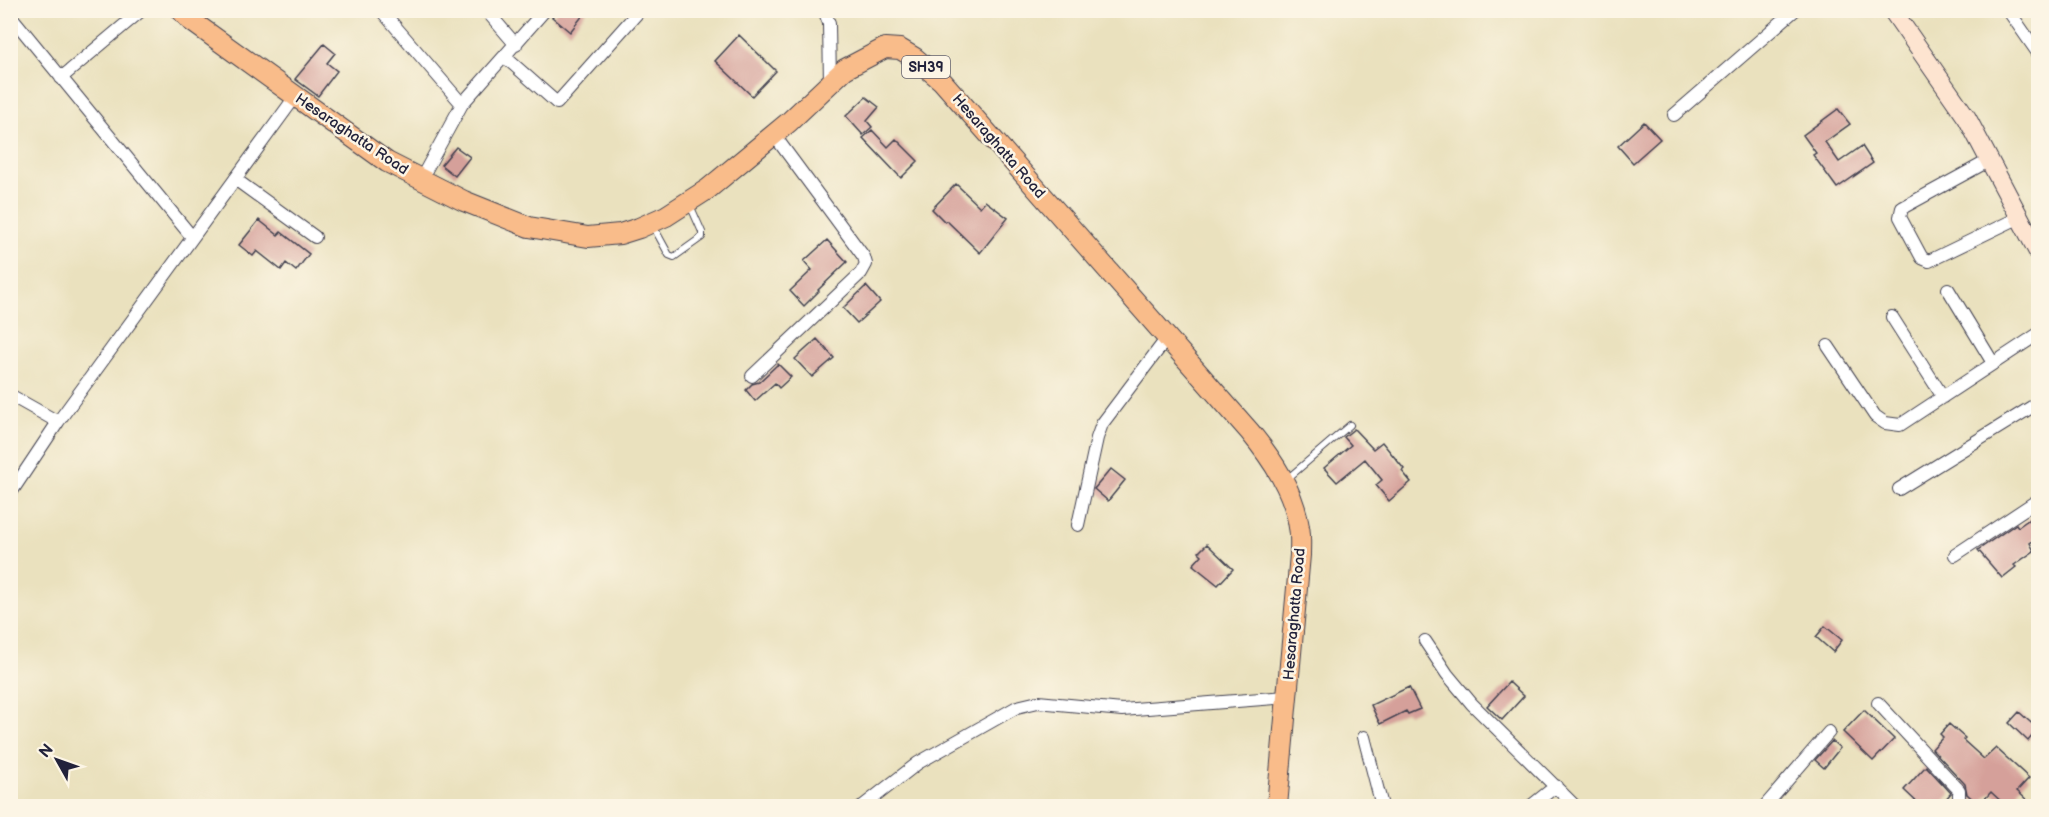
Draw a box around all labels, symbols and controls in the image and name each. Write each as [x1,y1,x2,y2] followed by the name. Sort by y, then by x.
[902,56,950,78] road number: SH39
[292,90,412,179] street label: Hesaraghatta Road
[948,90,1049,203] street label: Hesaraghatta Road
[1279,547,1310,681] street label: Hesaraghatta Road
[27,730,87,790] north arrow
[36,741,58,762] text: N

